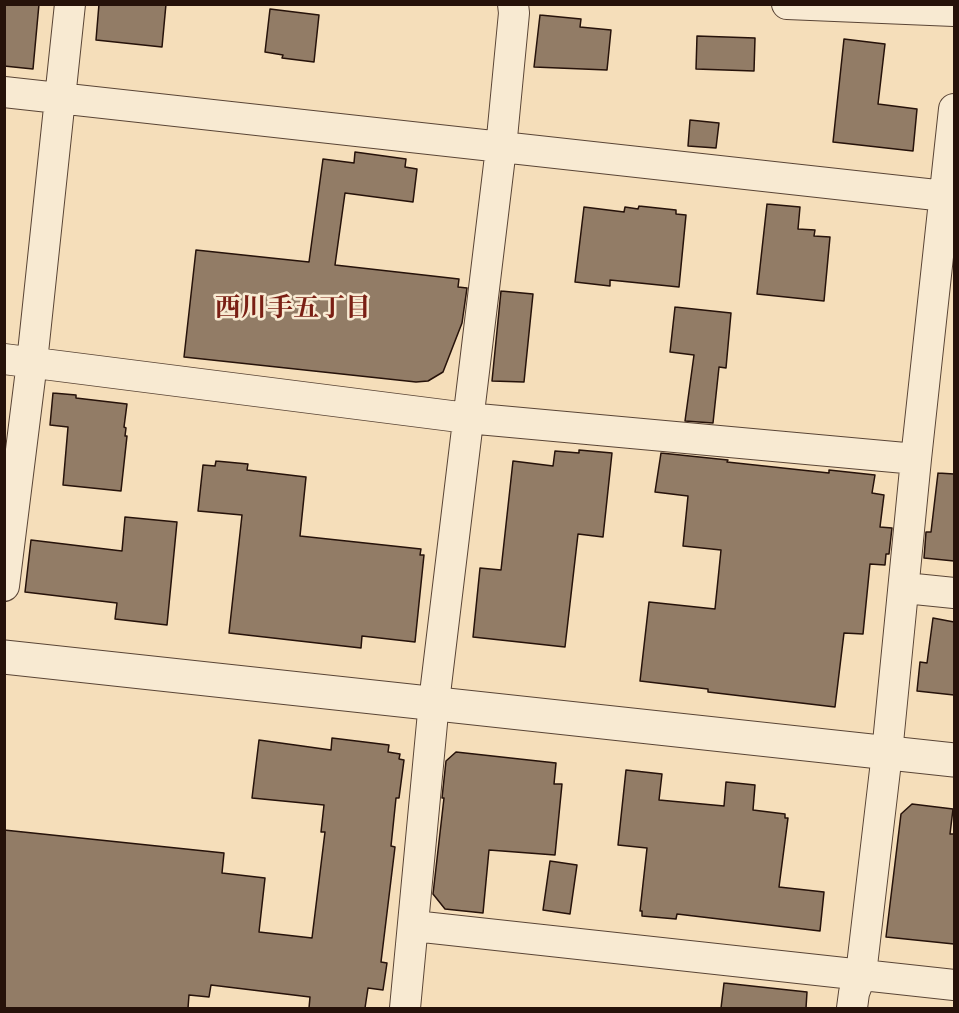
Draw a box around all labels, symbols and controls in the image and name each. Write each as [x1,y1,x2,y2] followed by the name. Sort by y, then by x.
[215,295,371,327] district label: 西川手五丁目

